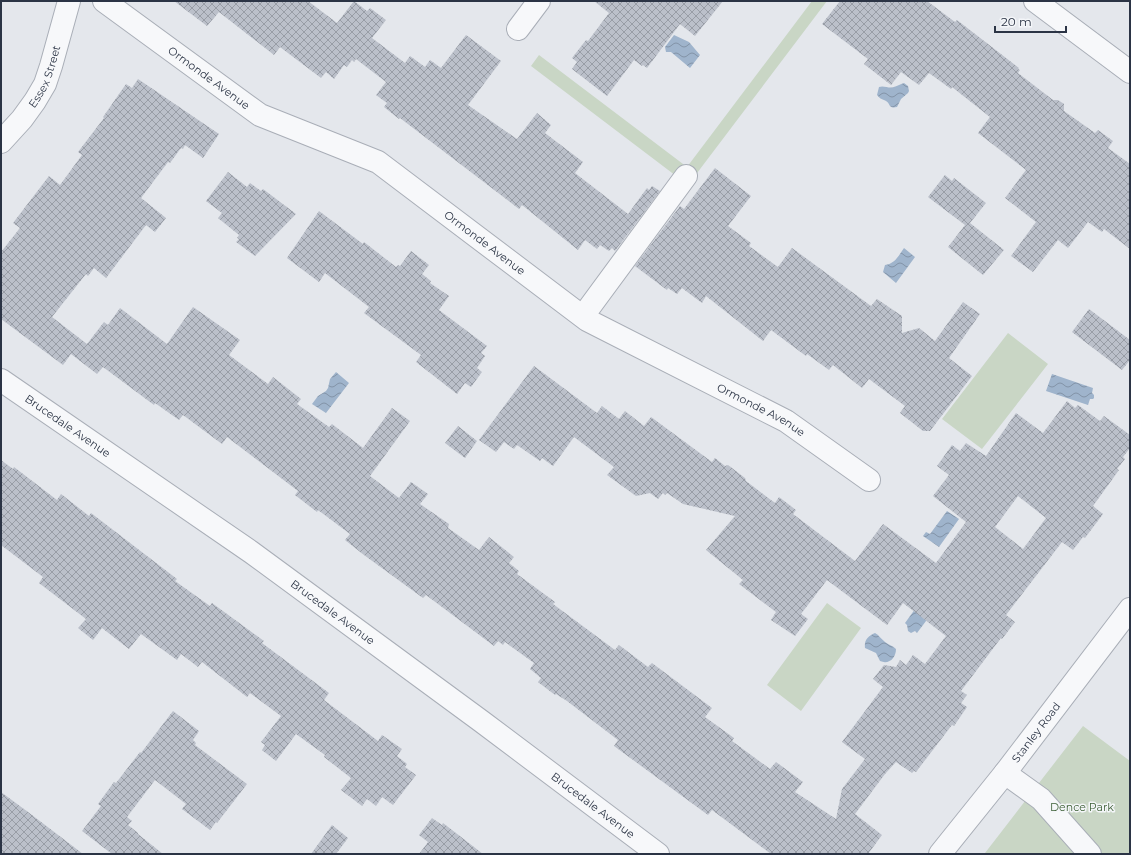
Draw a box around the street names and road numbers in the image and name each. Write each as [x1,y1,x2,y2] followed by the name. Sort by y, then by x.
[25,43,64,110] street label: Essex Street
[165,43,253,113] street label: Ormonde Avenue
[441,207,528,278] street label: Ormonde Avenue
[715,380,808,439] street label: Ormonde Avenue
[22,392,114,460] street label: Brucedale Avenue
[288,577,378,648] street label: Brucedale Avenue
[1009,699,1063,765] street label: Stanley Road
[548,769,638,841] street label: Brucedale Avenue

